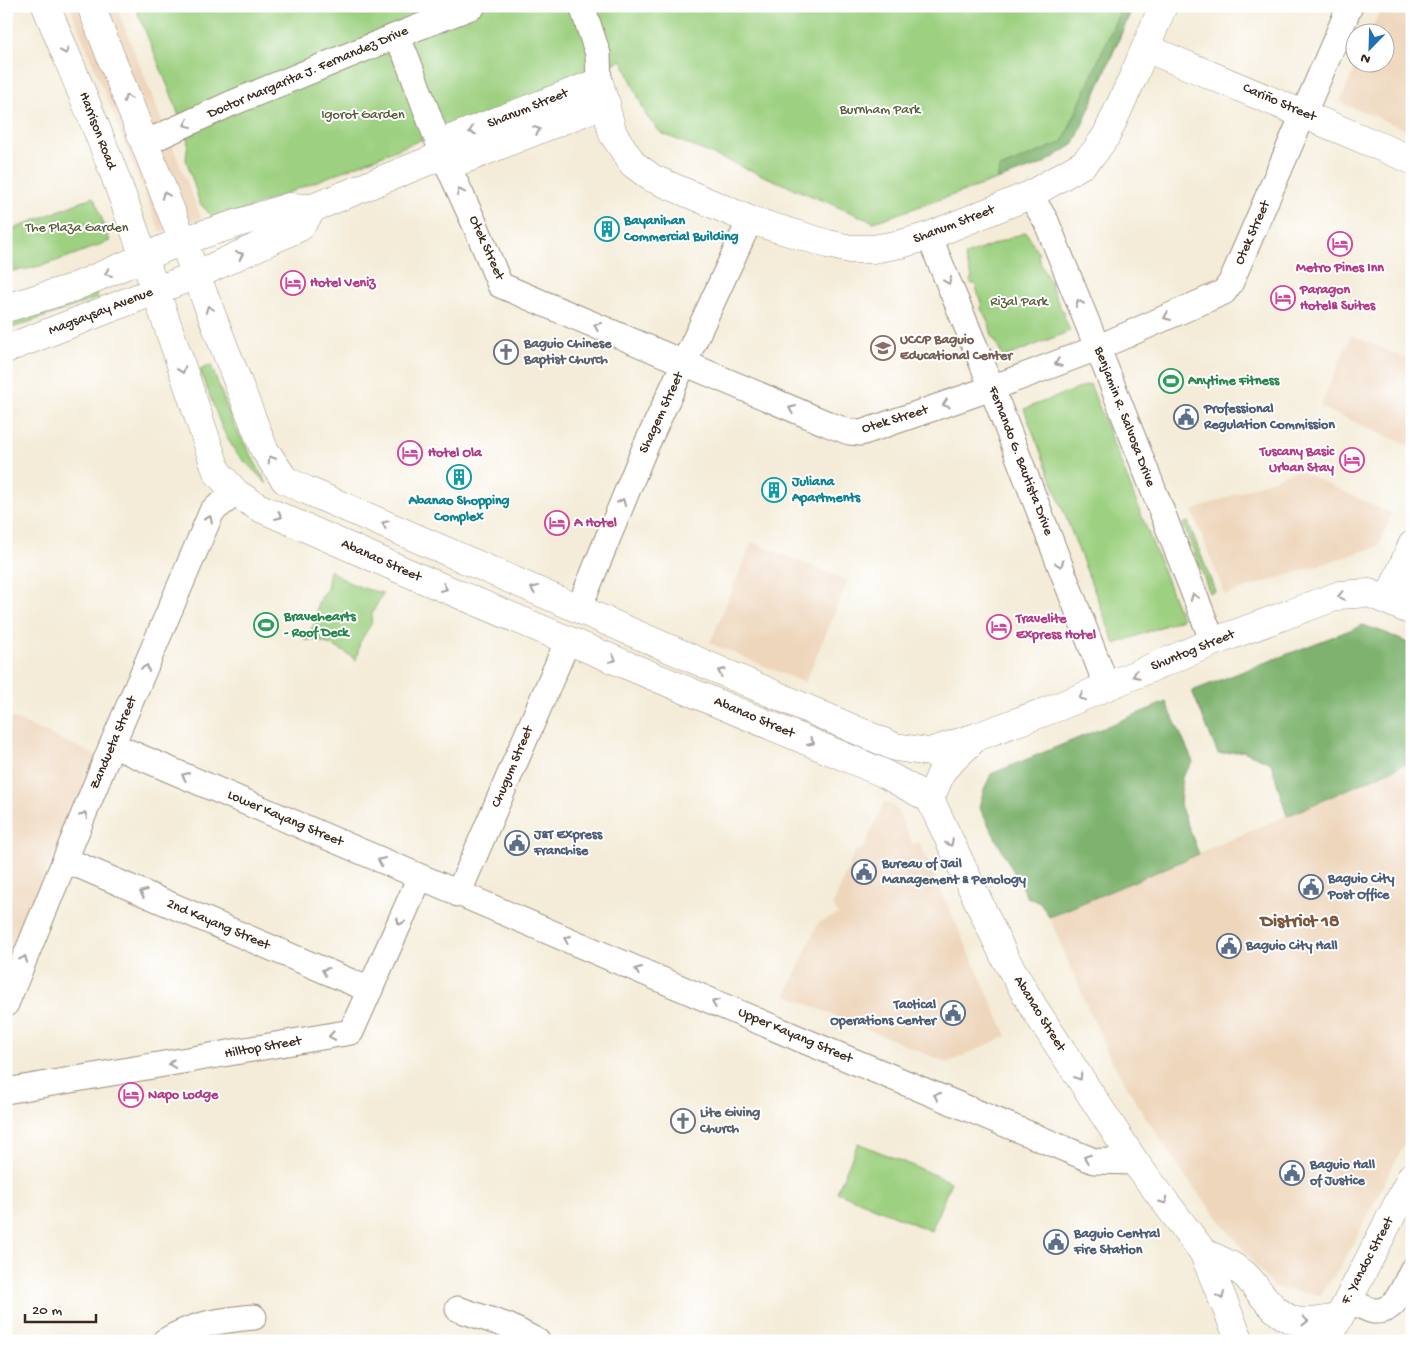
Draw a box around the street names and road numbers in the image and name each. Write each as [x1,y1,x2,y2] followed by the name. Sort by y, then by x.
[204,23,412,123] street label: Doctor Margarita J. Fernandez Drive
[1240,80,1319,127] street label: Cariño Street
[485,85,572,133] street label: Shanum Street
[74,90,120,174] street label: Harrison Road
[1231,197,1275,268] street label: Otek Street
[911,201,998,248] street label: Shanum Street
[464,213,508,284] street label: Otek Street
[46,284,156,340] street label: Magsaysay Avenue
[1089,344,1159,490] street label: Benjamin R. Salvosa Drive
[636,369,689,456] street label: Shagem Street
[983,383,1057,539] street label: Fernando G. Bautista Drive
[860,402,931,438] street label: Otek Street
[338,536,425,587] street label: Abanao Street
[1149,626,1239,676] street label: Shuntog Street
[87,693,142,792] street label: Zandueta Street
[711,693,798,743] street label: Abanao Street
[488,723,538,810] street label: Chugum Street
[225,787,347,852] street label: Lower Kayang Street
[164,896,273,955] street label: 2nd Kayang Street
[1009,973,1070,1056] street label: Abanao Street
[735,1004,856,1068] street label: Upper Kayang Street
[223,1033,304,1063] street label: Hilltop Street
[1337,1213,1399,1309] street label: F. Yandoc Street

